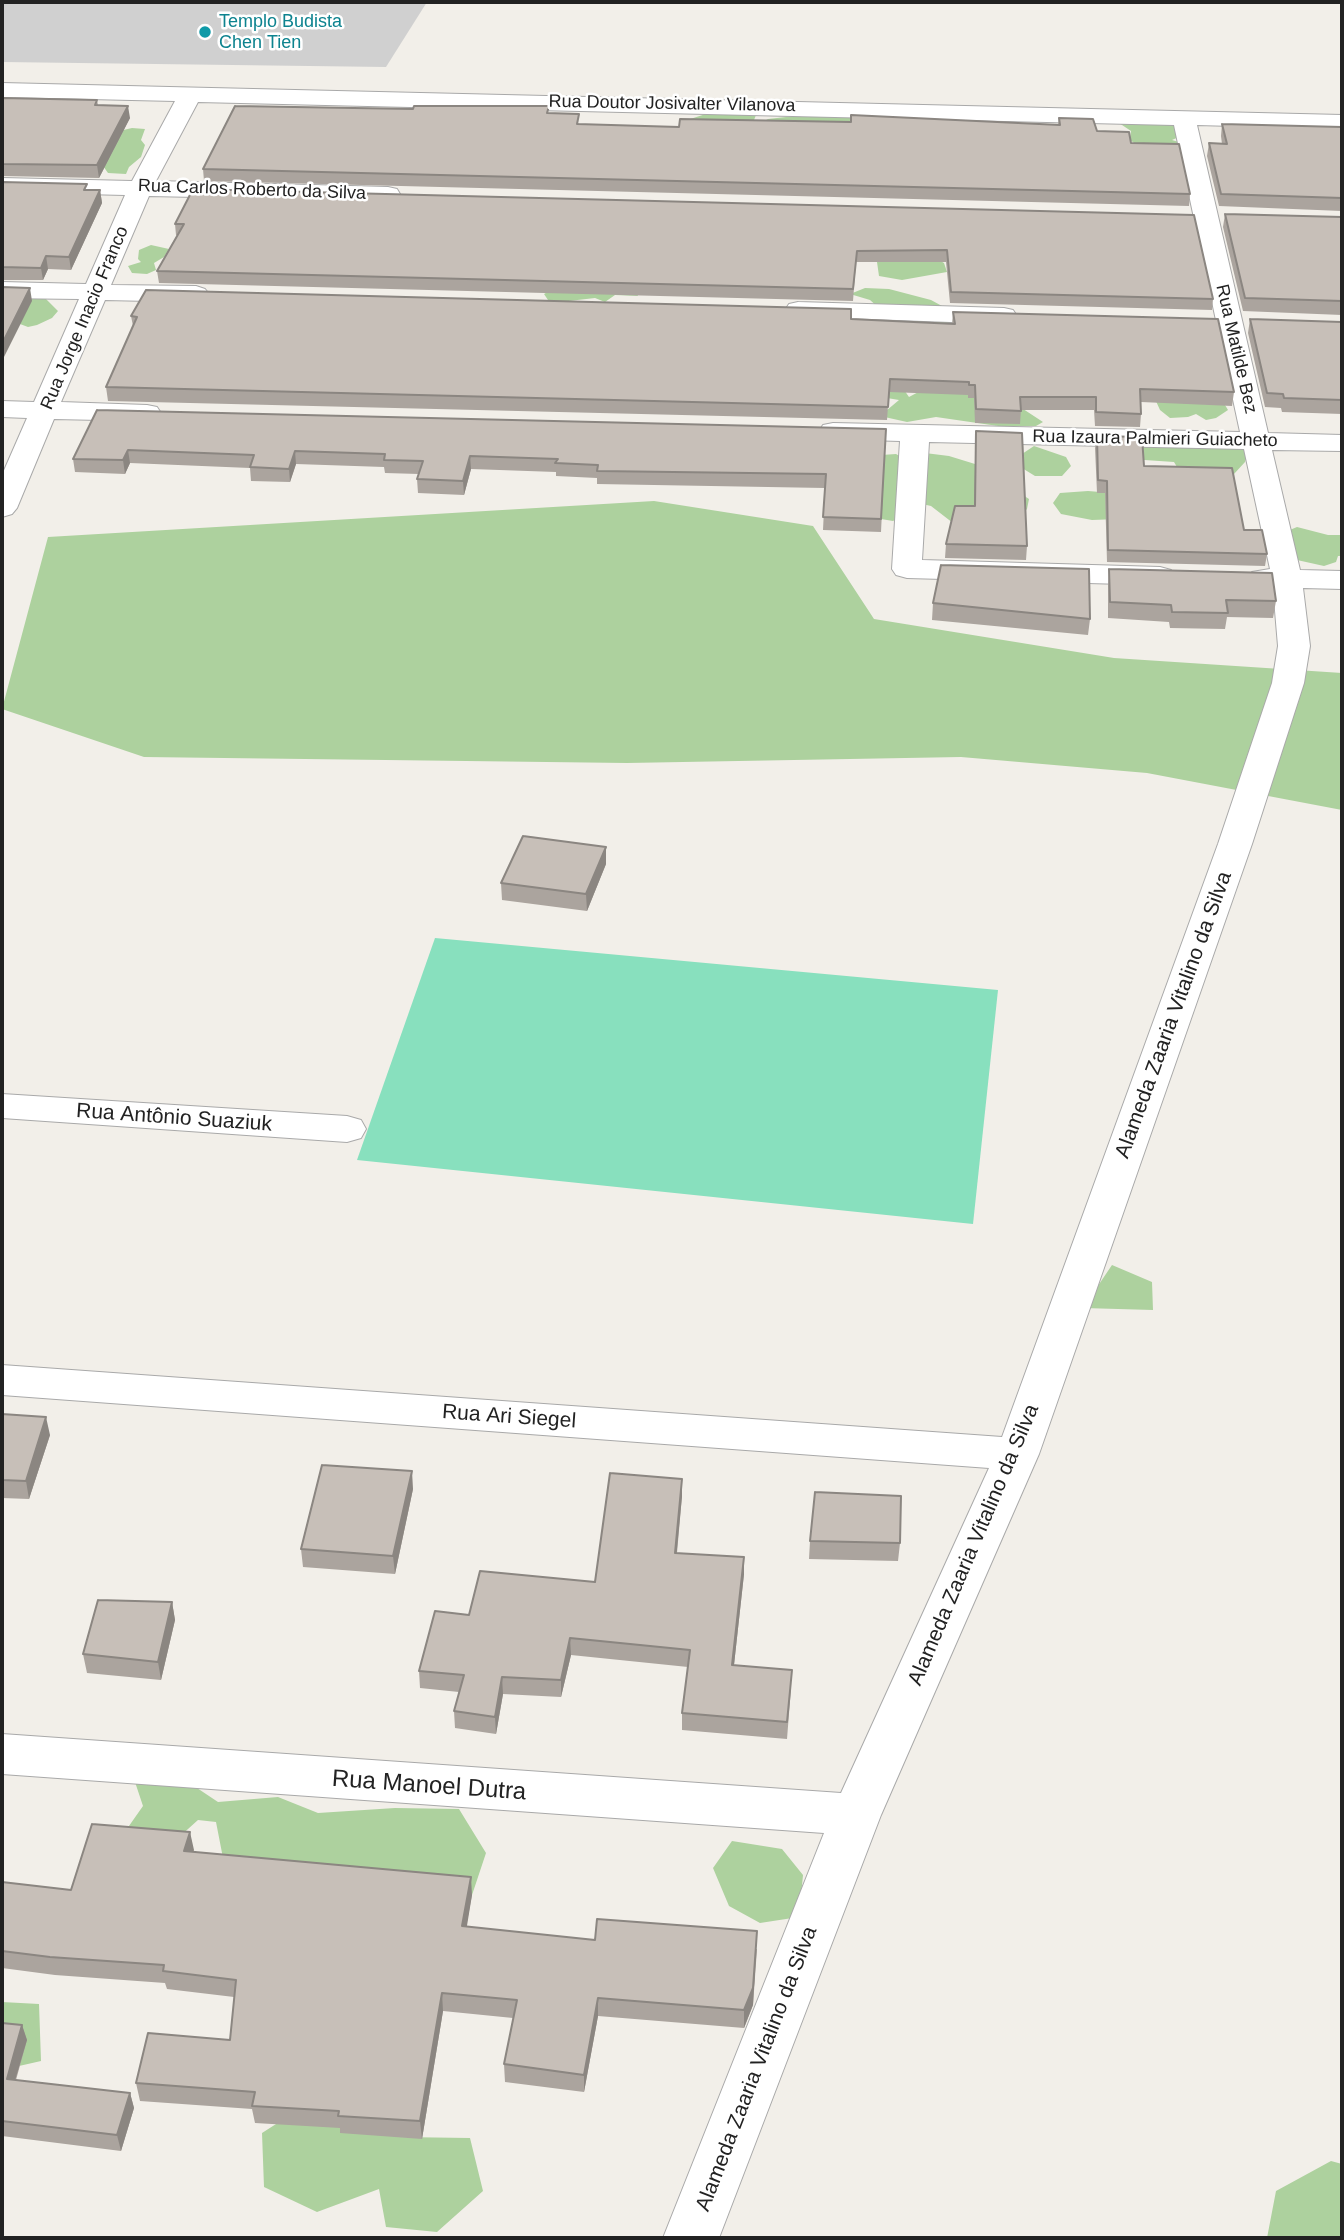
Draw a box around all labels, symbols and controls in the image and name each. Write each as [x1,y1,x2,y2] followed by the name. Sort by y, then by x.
[219,11,342,54] place label: Templo Budista Chen Tien
[197,24,213,40] marker: Templo Budista Chen Tien
[548,91,796,117] street label: Rua Doutor Josivalter Vilanova
[138,175,366,205] street label: Rua Carlos Roberto da Silva
[37,223,133,413] street label: Rua Jorge Inacio Franco
[1211,282,1261,416] street label: Rua Matilde Bez
[1032,426,1278,452] street label: Rua Izaura Palmieri Guiacheto
[1110,868,1238,1162] street label: Alameda Zaaria Vitalino da Silva
[75,1099,273,1137] street label: Rua Antônio Suaziuk
[441,1400,577,1434] street label: Rua Ari Siegel
[903,1401,1045,1689] street label: Alameda Zaaria Vitalino da Silva
[331,1765,527,1807] street label: Rua Manoel Dutra
[691,1923,823,2215] street label: Alameda Zaaria Vitalino da Silva

